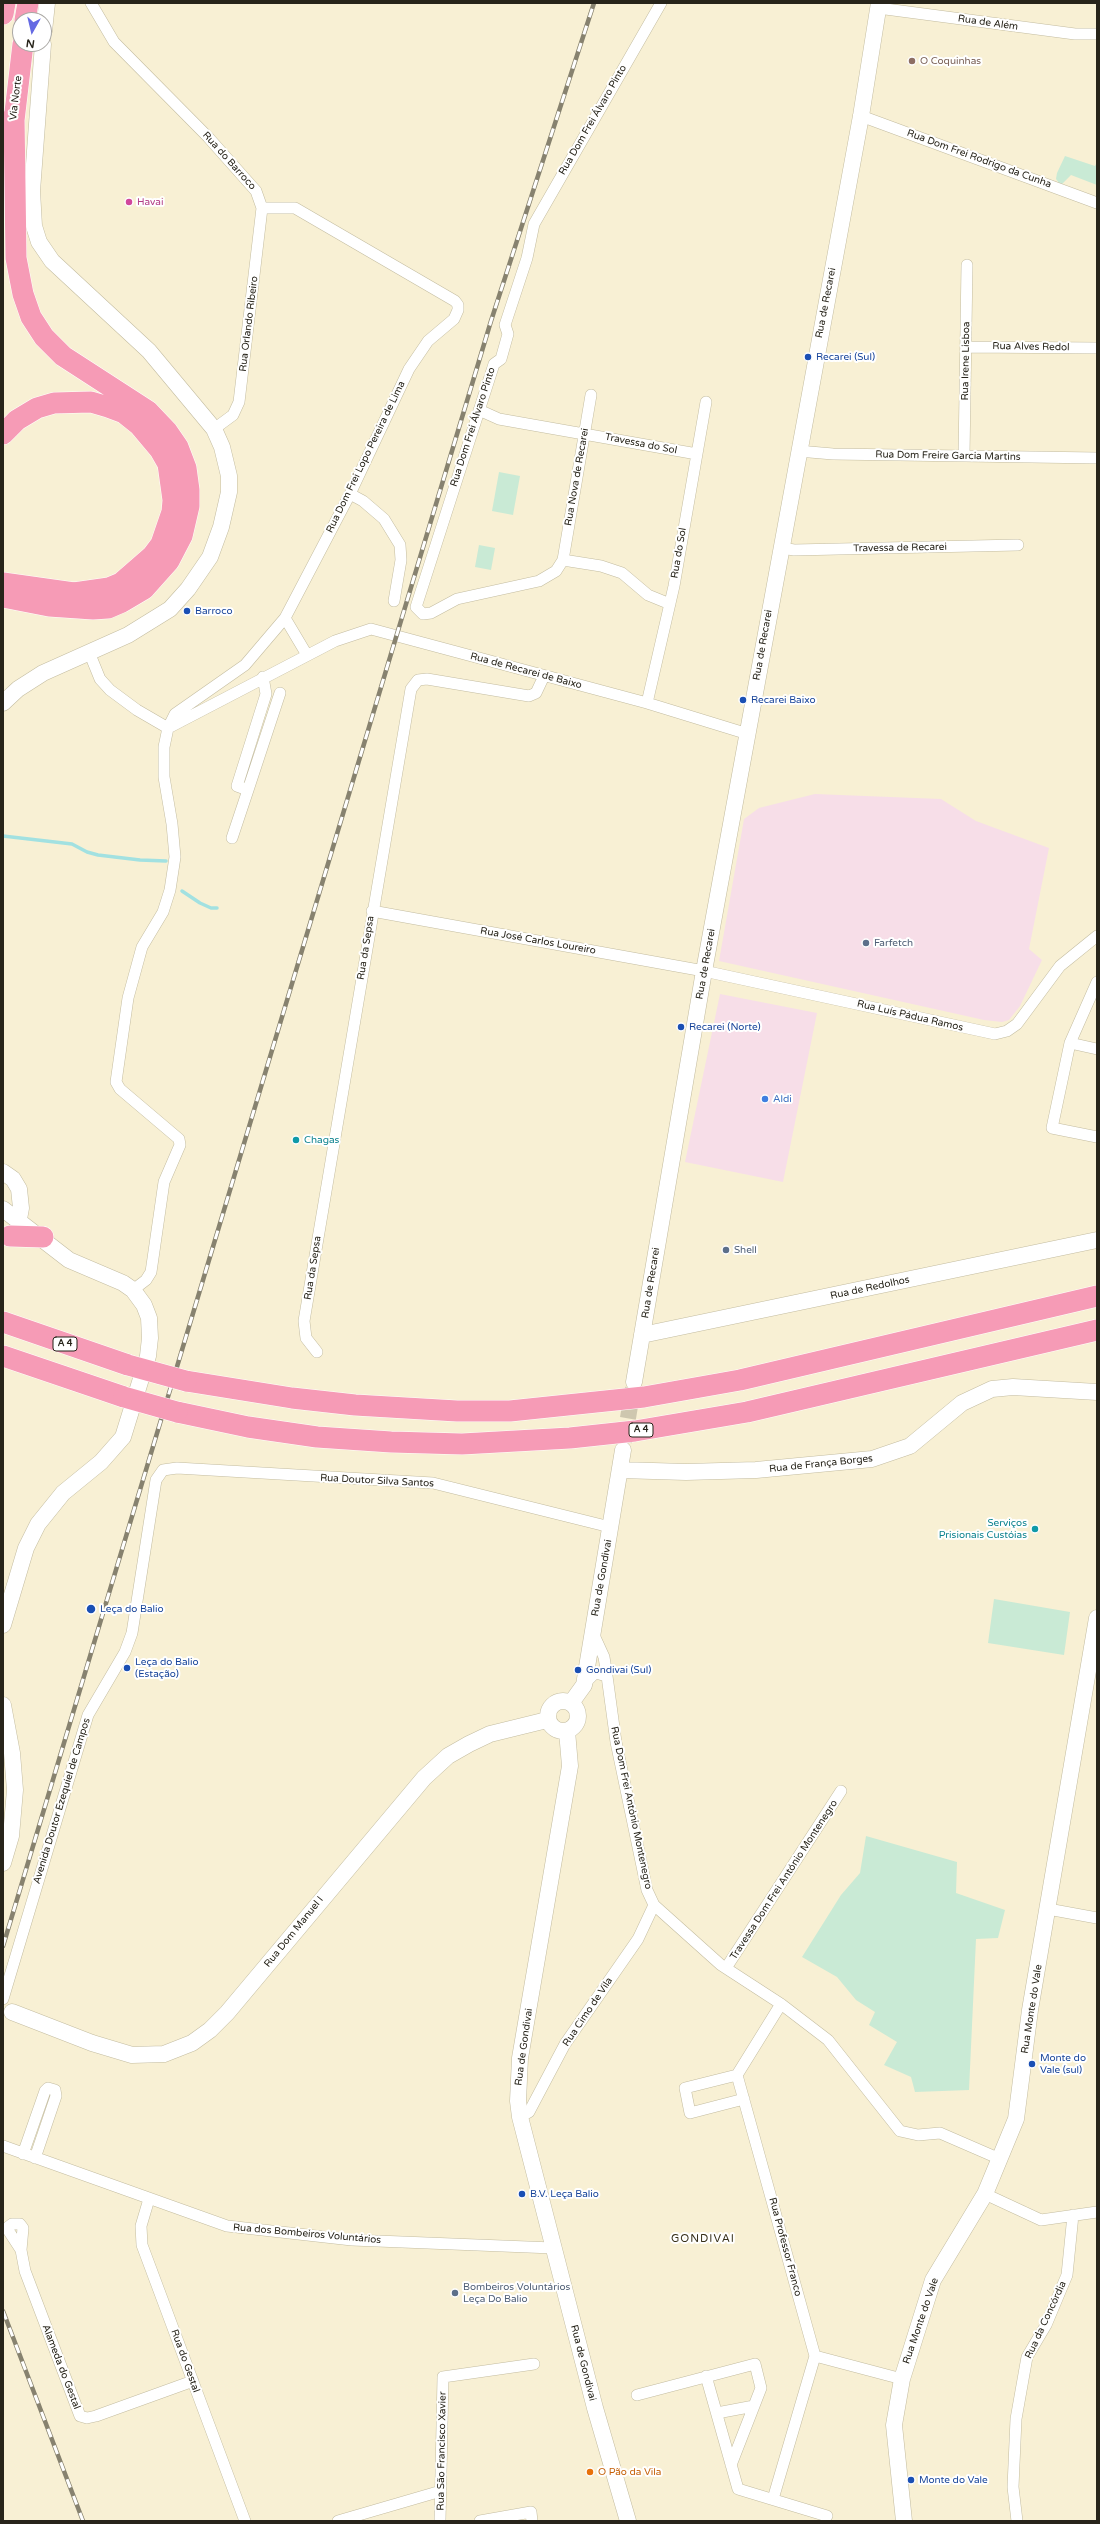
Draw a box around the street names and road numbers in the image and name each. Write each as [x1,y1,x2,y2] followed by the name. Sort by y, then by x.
[957,13,1019,33] street label: Rua de Além
[557,63,629,177] street label: Rua Dom Frei Álvaro Pinto
[7,75,25,121] street label: Via Norte
[905,127,1053,191] street label: Rua Dom Frei Rodrigo da Cunha
[200,130,258,192] street label: Rua do Barroco
[813,267,839,339] street label: Rua de Recarei
[237,275,261,373] street label: Rua Orlando Ribeiro
[959,321,973,401] street label: Rua Irene Lisboa
[992,340,1070,354] street label: Rua Alves Redol
[448,366,498,488] street label: Rua Dom Frei Álvaro Pinto
[324,379,408,535] street label: Rua Dom Frei Lopo Pereira de Lima
[563,427,591,527] street label: Rua Nova de Recarei
[604,431,678,457] street label: Travessa do Sol
[875,449,1021,463] street label: Rua Dom Freire Garcia Martins
[669,527,689,579] street label: Rua do Sol
[853,541,947,555] street label: Travessa de Recarei
[751,609,775,681] street label: Rua de Recarei
[469,650,583,692] street label: Rua de Recarei de Baixo
[355,915,377,981] street label: Rua da Sepsa
[479,925,597,957] street label: Rua José Carlos Loureiro
[694,928,718,1000] street label: Rua de Recarei
[856,998,964,1034] street label: Rua Luís Pádua Ramos
[302,1235,324,1301] street label: Rua da Sepsa
[639,1247,663,1319] street label: Rua de Recarei
[829,1274,911,1302] street label: Rua de Redolhos
[53,1337,77,1351] road number: A 4
[629,1423,653,1437] road number: A 4
[769,1453,873,1475] street label: Rua de França Borges
[320,1472,434,1490] street label: Rua Doutor Silva Santos
[589,1539,615,1617] street label: Rua de Gondivai
[31,1717,93,1885] street label: Avenida Doutor Ezequiel de Campos
[608,1726,654,1890] street label: Rua Dom Frei António Montenegro
[728,1798,840,1962] street label: Travessa Dom Frei António Montenegro
[262,1894,326,1970] street label: Rua Dom Manuel I
[1019,1964,1045,2054] street label: Rua Monte do Vale
[560,1975,616,2049] street label: Rua Cimo de Vila
[513,2008,535,2086] street label: Rua de Gondivai
[766,2196,804,2298] street label: Rua Professor Franco
[232,2222,382,2246] street label: Rua dos Bombeiros Voluntários
[901,2276,941,2366] street label: Rua Monte do Vale
[1023,2279,1069,2361] street label: Rua da Concórdia
[39,2323,83,2411] street label: Alameda do Gestal
[568,2324,598,2402] street label: Rua de Gondivai
[168,2328,202,2394] street label: Rua do Gestal
[435,2391,449,2511] street label: Rua São Francisco Xavier

